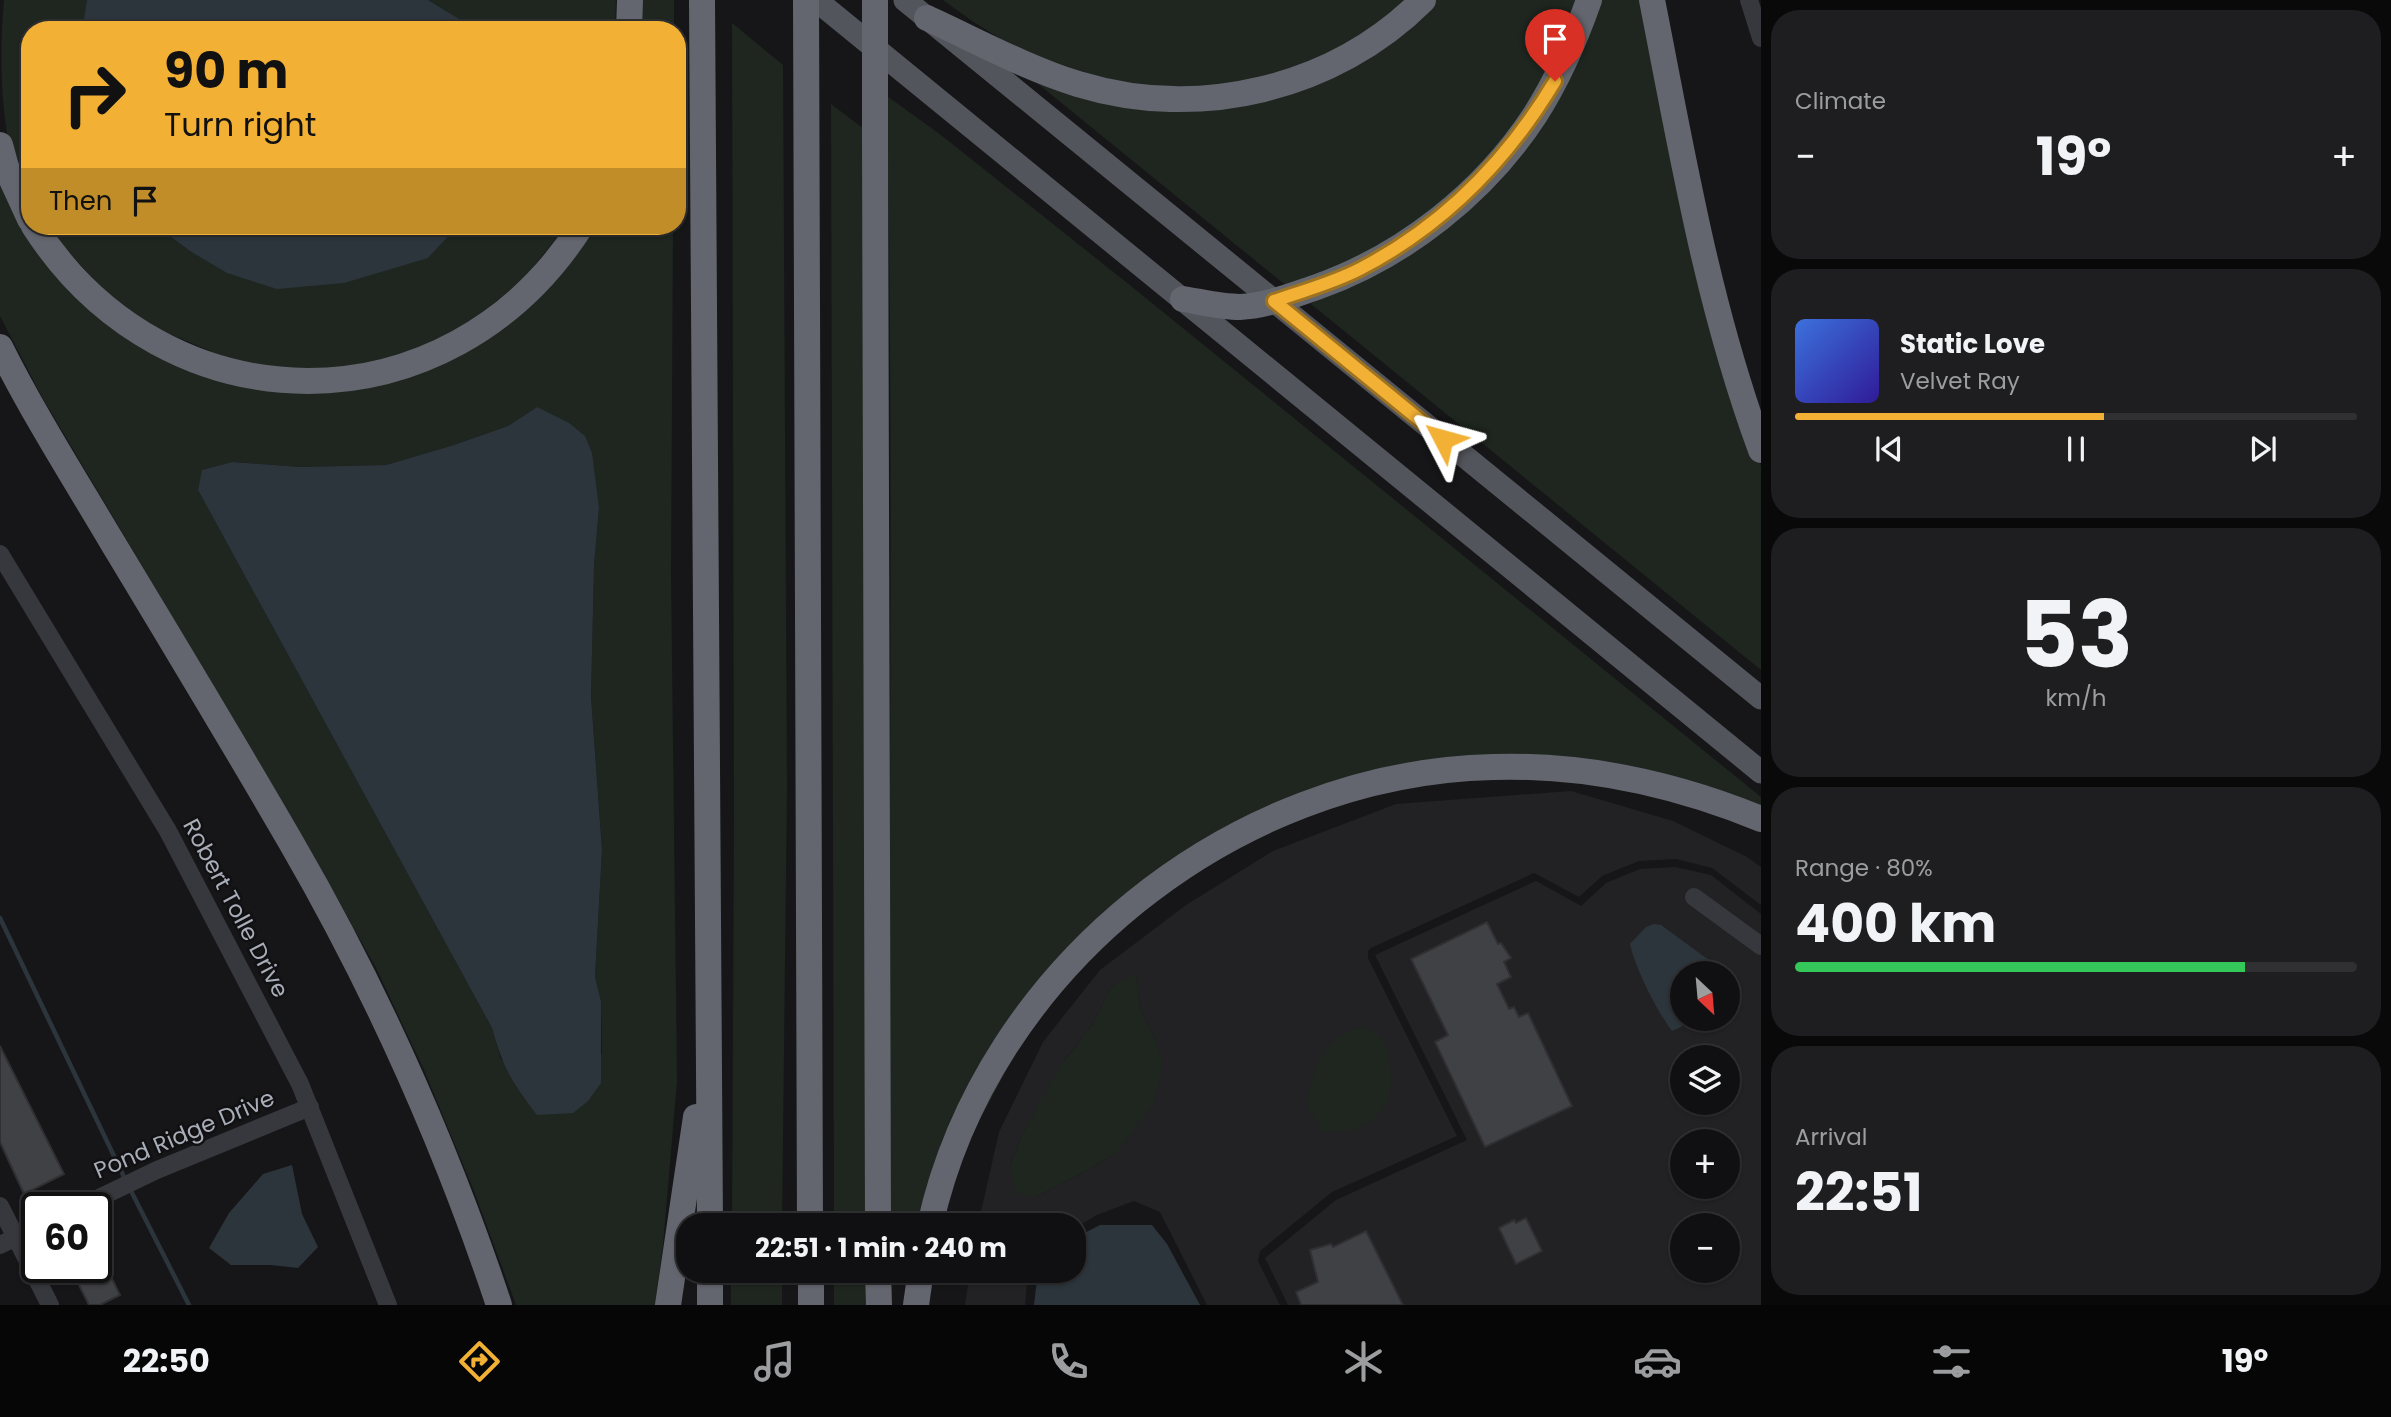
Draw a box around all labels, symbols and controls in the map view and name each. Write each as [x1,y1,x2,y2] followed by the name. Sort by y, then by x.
[1525,9,1585,81] pin
[1536,20,1574,58] icon: arrive
[164,37,288,105] text: 90 m
[49,49,140,140] icon: right
[1795,85,1886,117] text: Climate
[164,102,316,147] text: Turn right
[2036,120,2111,193] text: 19°
[1795,130,1816,183] text: −
[2331,130,2357,183] text: +
[126,182,164,220] icon: arrive
[49,183,112,219] text: Then
[1900,326,2045,362] text: Static Love
[1900,365,2020,397] text: Velvet Ray
[1406,402,1480,476] position arrow
[1870,430,1908,468] icon: previous
[2057,430,2095,468] icon: pause
[2244,430,2282,468] icon: next
[2019,571,2133,699] text: 53
[2045,682,2107,714] text: km/h
[175,813,297,1003] street label: Robert Tolle Drive
[1795,852,1933,884] text: Range · 80%
[1795,887,1996,960] text: 400 km
[1670,961,1740,1031] north arrow
[1670,961,1740,1283] map controls
[1670,1045,1740,1115] button: layers
[89,1082,279,1186] street label: Pond Ridge Drive
[1795,1121,1867,1153] text: Arrival
[1670,1129,1740,1199] button: +
[1795,1156,1923,1229] text: 22:51
[21,1192,112,1283] speed limit sign: 60
[1670,1213,1740,1283] button: −
[755,1230,1007,1266] text: 22:51 · 1 min · 240 m
[455,1337,504,1386] icon: directions
[750,1337,799,1386] icon: music
[1044,1337,1093,1386] icon: phone
[1339,1337,1388,1386] icon: climate
[1633,1337,1682,1386] icon: car
[1927,1337,1976,1386] icon: filters
[123,1338,210,1383] text: 22:50
[2222,1338,2268,1383] text: 19°

